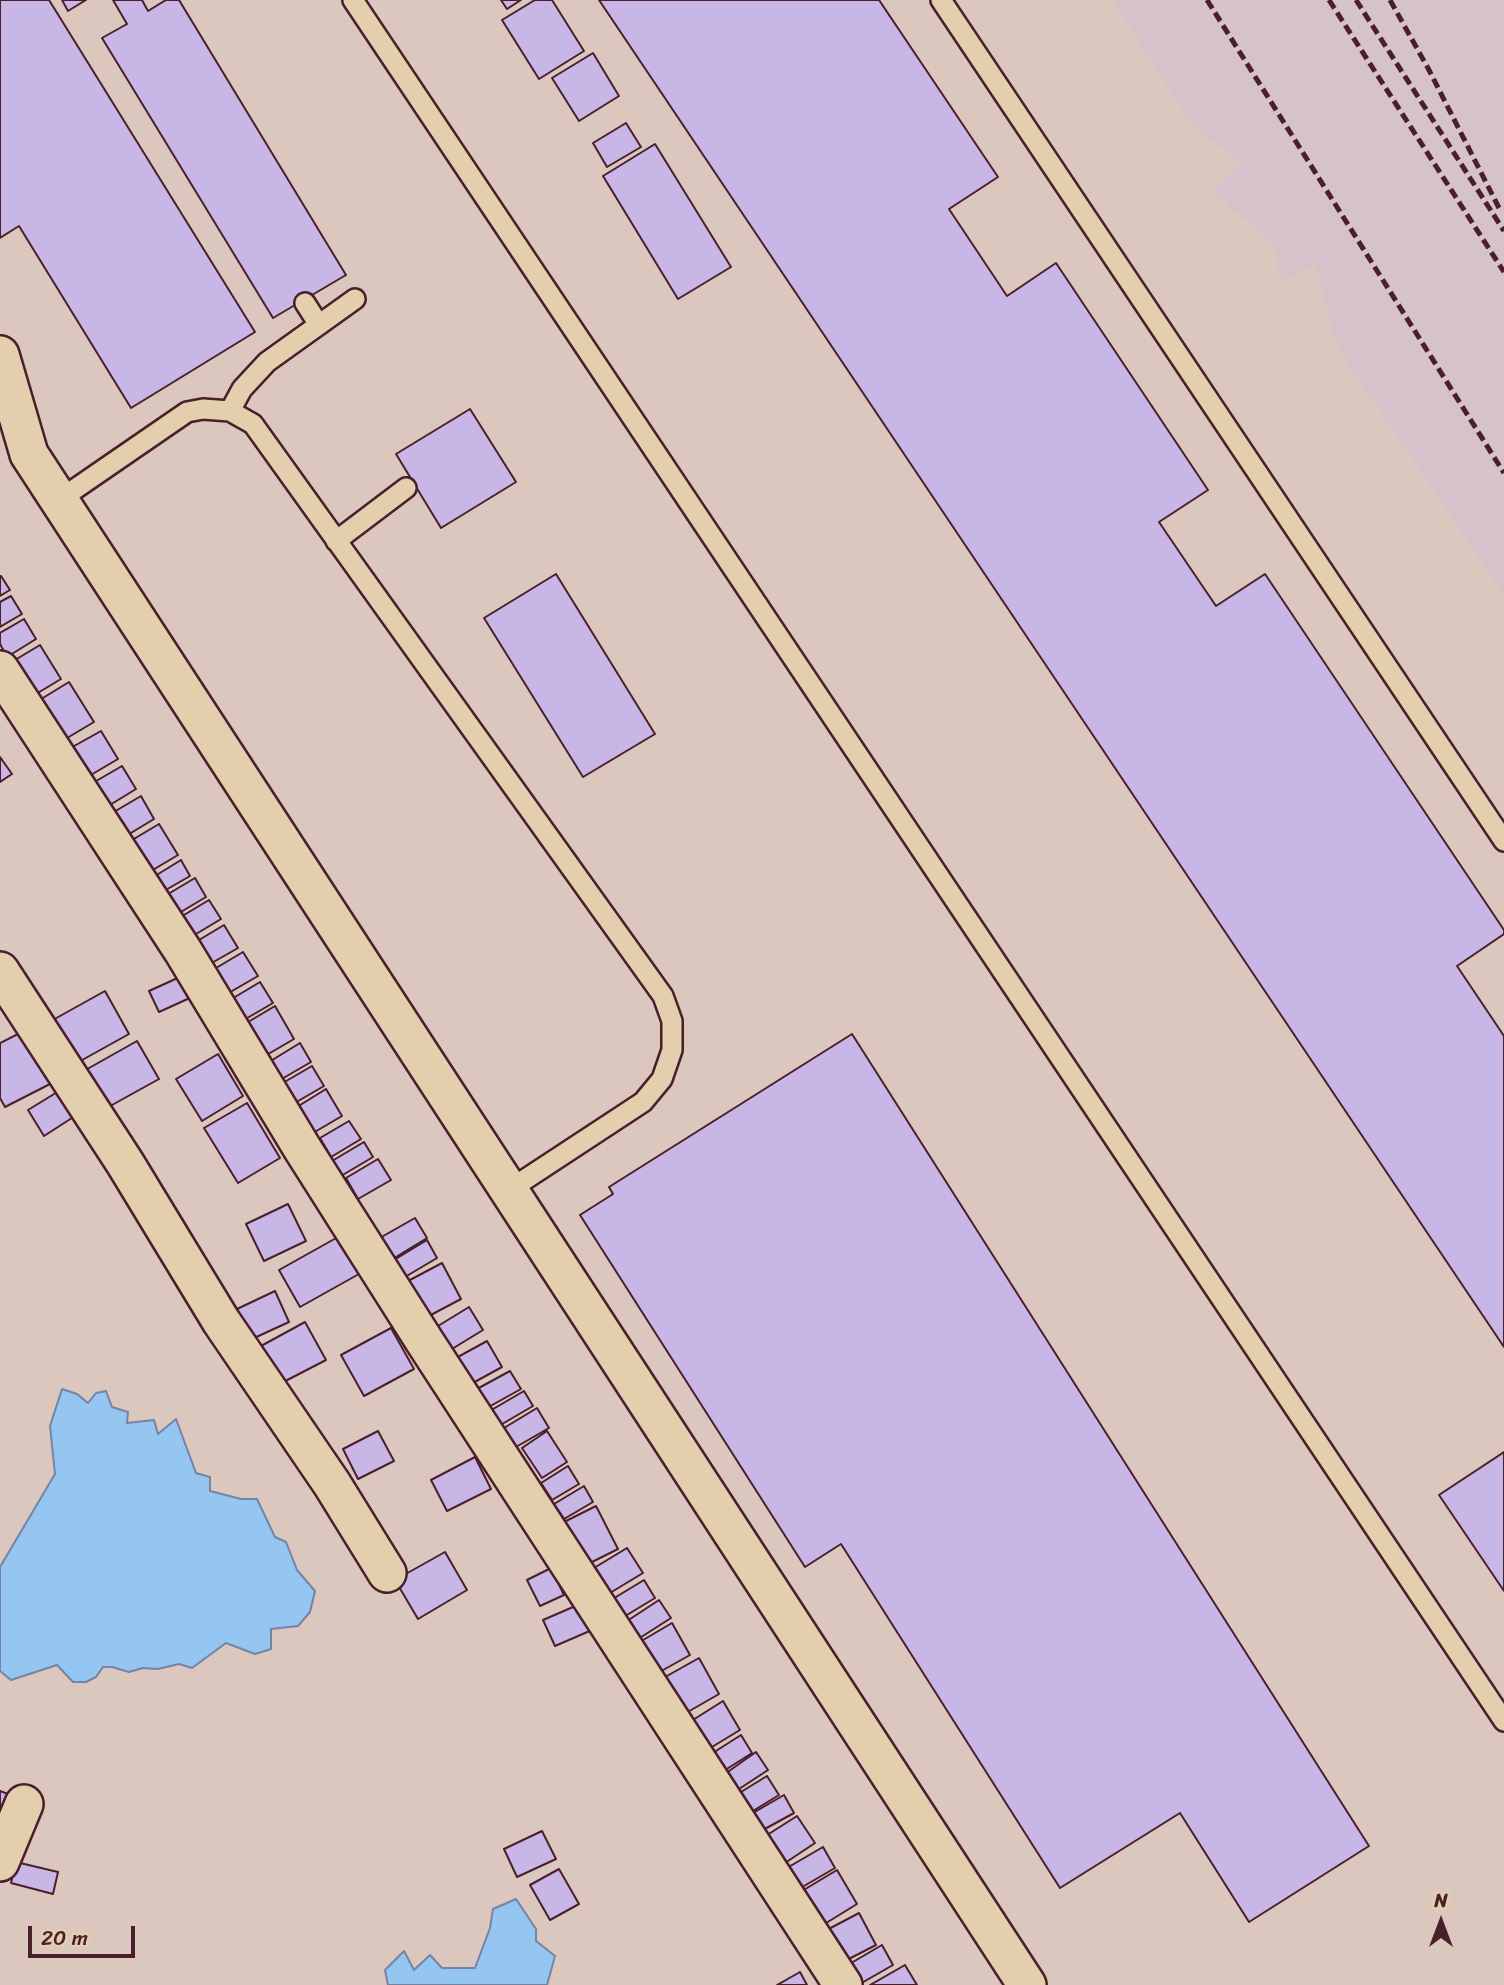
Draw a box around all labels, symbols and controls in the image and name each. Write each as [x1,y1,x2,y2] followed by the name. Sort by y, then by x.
[1434,1884,1448,1917] text: N
[1406,1887,1476,1957] north arrow
[32,1912,138,1956] scale bar
[41,1919,88,1957] text: 20 m

